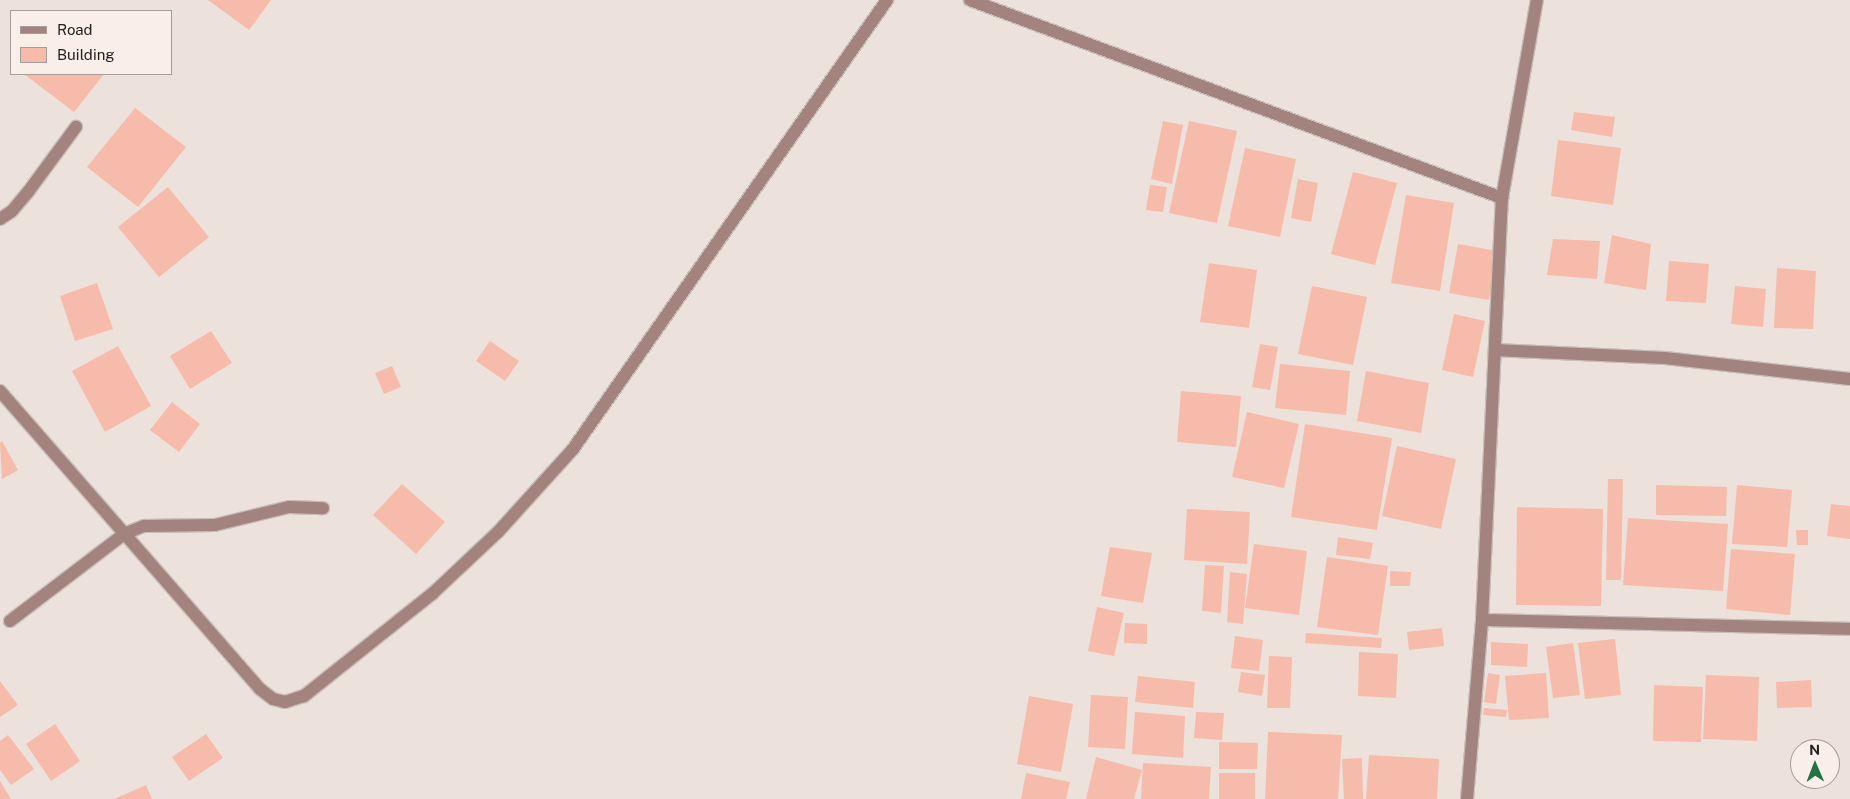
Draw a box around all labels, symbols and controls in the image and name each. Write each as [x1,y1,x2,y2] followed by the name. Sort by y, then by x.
[10,10,172,75] legend
[57,21,93,38] text: Road
[57,46,115,63] text: Building
[1790,739,1840,789] north arrow
[1809,742,1820,758] text: N

